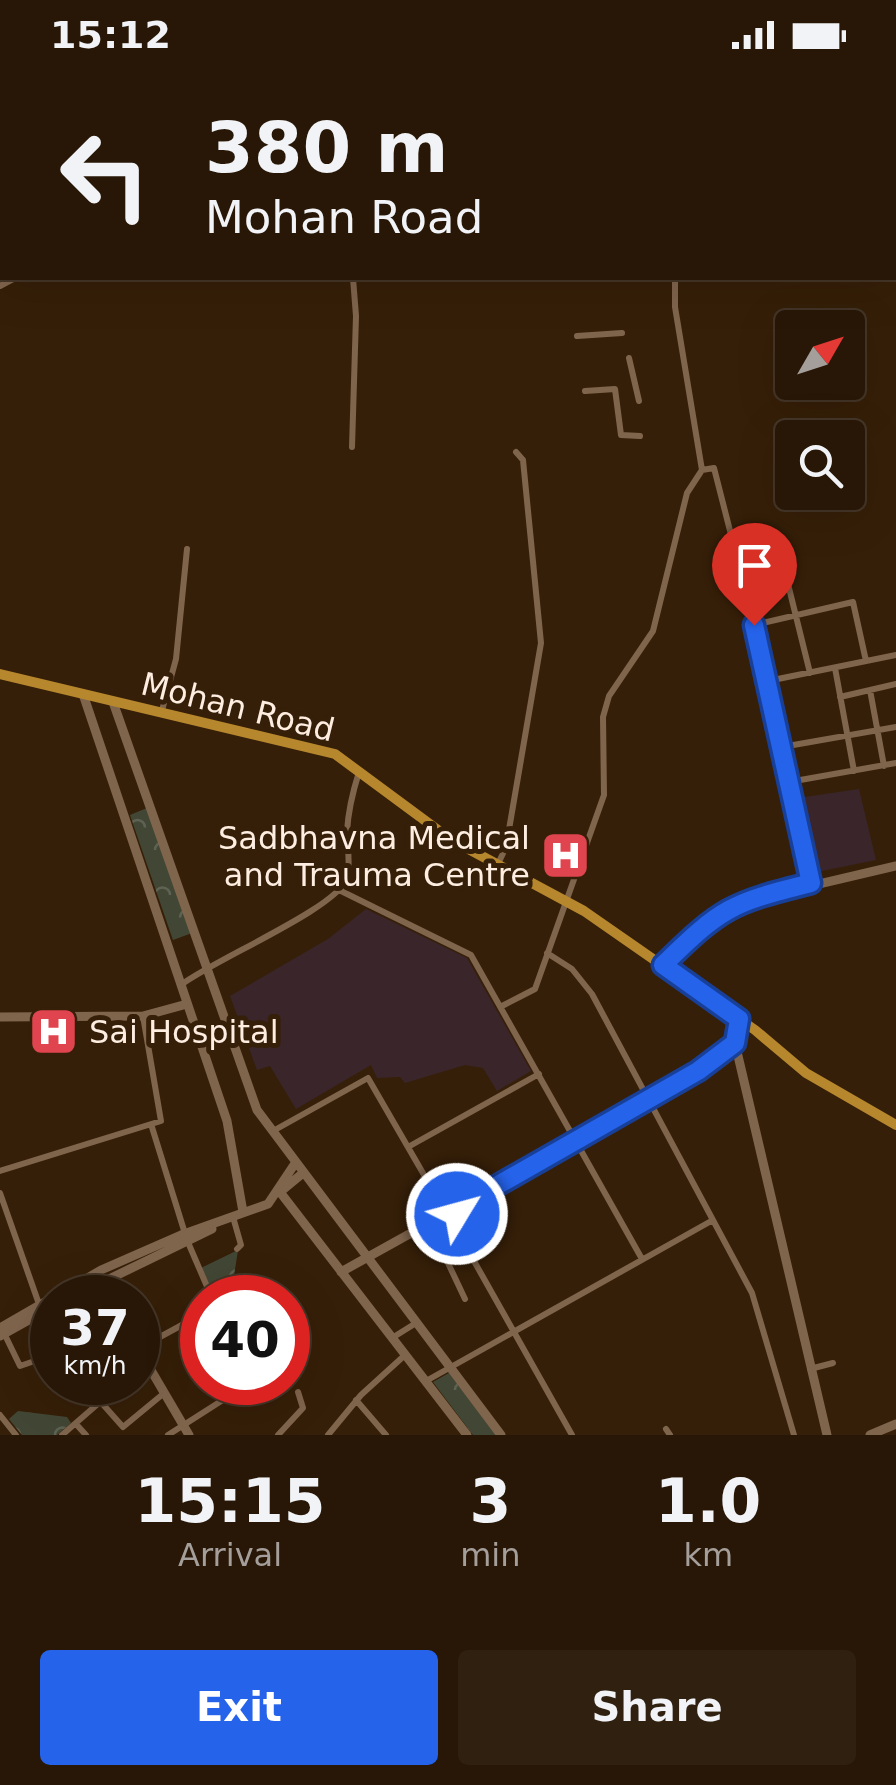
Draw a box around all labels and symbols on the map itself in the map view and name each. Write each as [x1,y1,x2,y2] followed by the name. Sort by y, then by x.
[775,310,865,400] north arrow
[712,523,797,626] pin
[137,665,339,749] street label: Mohan Road
[218,819,530,894] place label: Sadbhavna Medical and Trauma Centre
[539,830,591,882] hospital icon: Sadbhavna Medical and Trauma Centre
[28,1006,80,1058] hospital icon: Sai Hospital
[89,1013,279,1051] place label: Sai Hospital
[405,1162,509,1266] position arrow
[180,1275,310,1405] speed limit sign: 40

